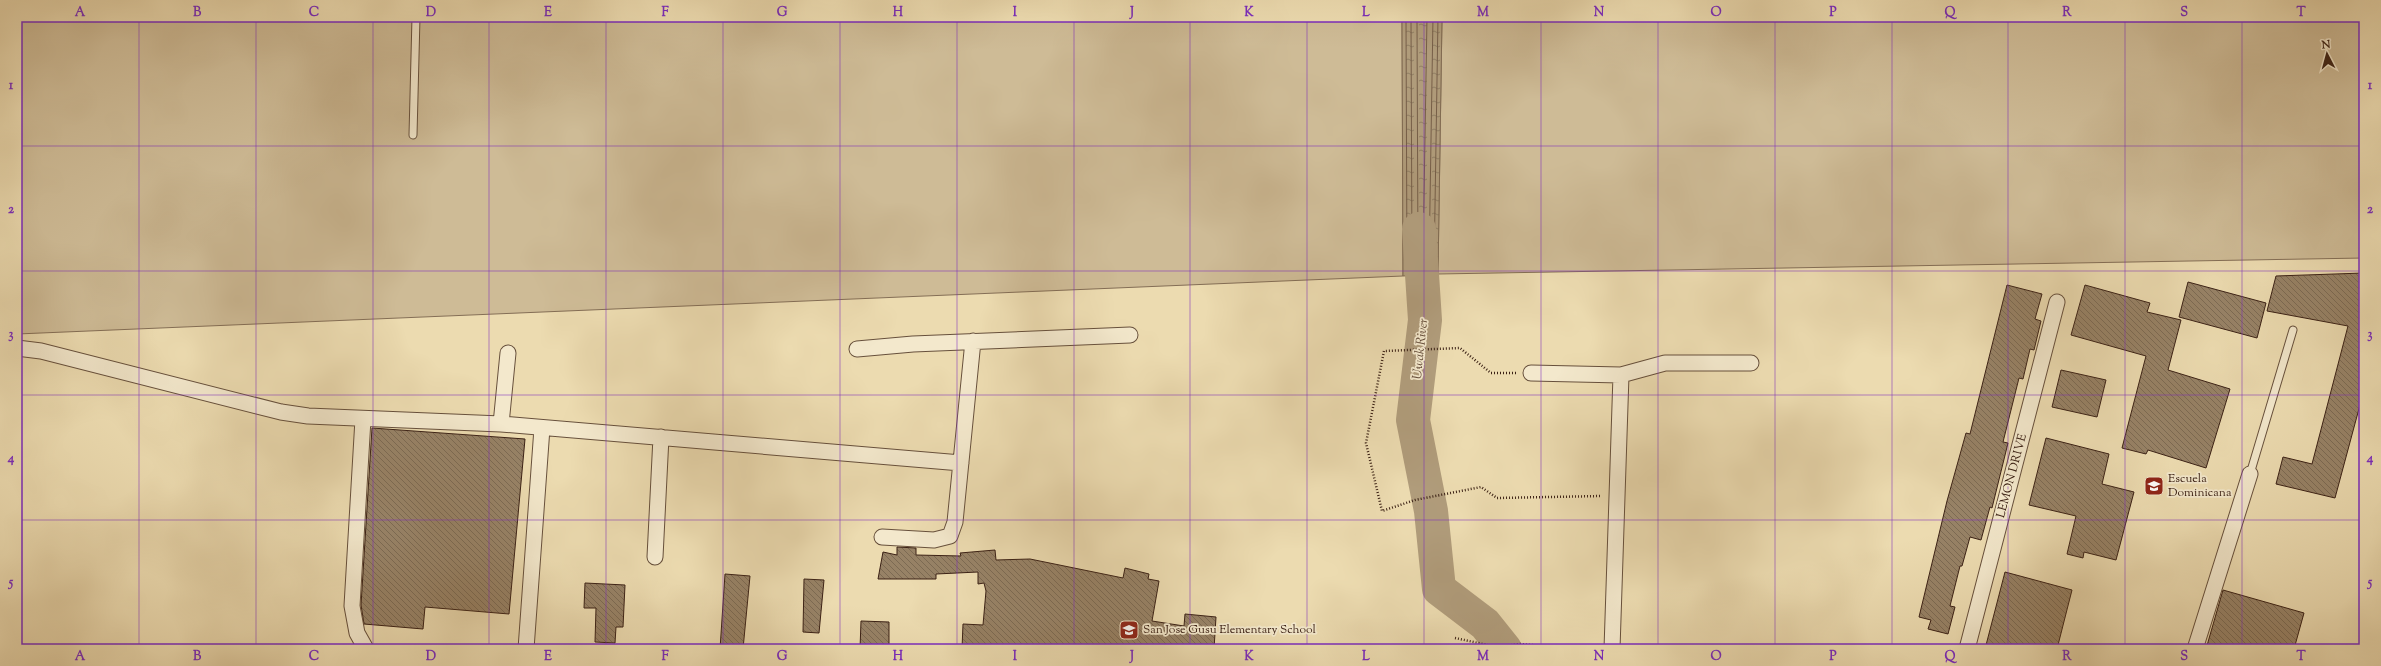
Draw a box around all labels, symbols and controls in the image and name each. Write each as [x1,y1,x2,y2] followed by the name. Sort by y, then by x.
[75,4,86,22] text: A
[193,4,202,22] text: B
[309,4,319,22] text: C
[426,4,436,22] text: D
[544,4,552,22] text: E
[661,4,669,22] text: F
[777,4,788,22] text: G
[893,4,904,22] text: H
[1013,4,1018,22] text: I
[1129,4,1134,22] text: J
[1244,4,1254,22] text: K
[1362,4,1370,22] text: L
[1477,4,1489,22] text: M
[1594,4,1605,22] text: N
[1710,4,1722,22] text: O
[1829,4,1837,22] text: P
[1945,4,1958,22] text: Q
[2062,4,2072,22] text: R
[2180,4,2188,22] text: S
[2296,4,2306,22] text: T
[2307,34,2347,74] north arrow
[2320,37,2331,54] text: N
[9,77,14,95] text: 1
[2368,77,2373,95] text: 1
[8,201,15,219] text: 2
[2367,201,2374,219] text: 2
[1409,317,1433,380] water label: Uwak River
[8,326,14,344] text: 3
[2367,326,2373,344] text: 3
[1992,431,2032,520] street label: LEMON DRIVE
[7,450,15,468] text: 4
[2366,450,2374,468] text: 4
[2168,470,2232,502] place label: Escuela Dominicana
[2143,475,2165,497] school or university icon: Escuela Dominicana
[8,574,14,592] text: 5
[2367,574,2373,592] text: 5
[1118,619,1140,641] school or university icon: San Jose Gusu Elementary School
[1143,621,1317,639] place label: San Jose Gusu Elementary School
[75,648,86,666] text: A
[193,648,202,666] text: B
[309,648,319,666] text: C
[426,648,436,666] text: D
[544,648,552,666] text: E
[661,648,669,666] text: F
[777,648,788,666] text: G
[893,648,904,666] text: H
[1013,648,1018,666] text: I
[1129,648,1134,666] text: J
[1244,648,1254,666] text: K
[1362,648,1370,666] text: L
[1477,648,1489,666] text: M
[1594,648,1605,666] text: N
[1710,648,1722,666] text: O
[1829,648,1837,666] text: P
[1945,648,1958,666] text: Q
[2062,648,2072,666] text: R
[2180,648,2188,666] text: S
[2296,648,2306,666] text: T

